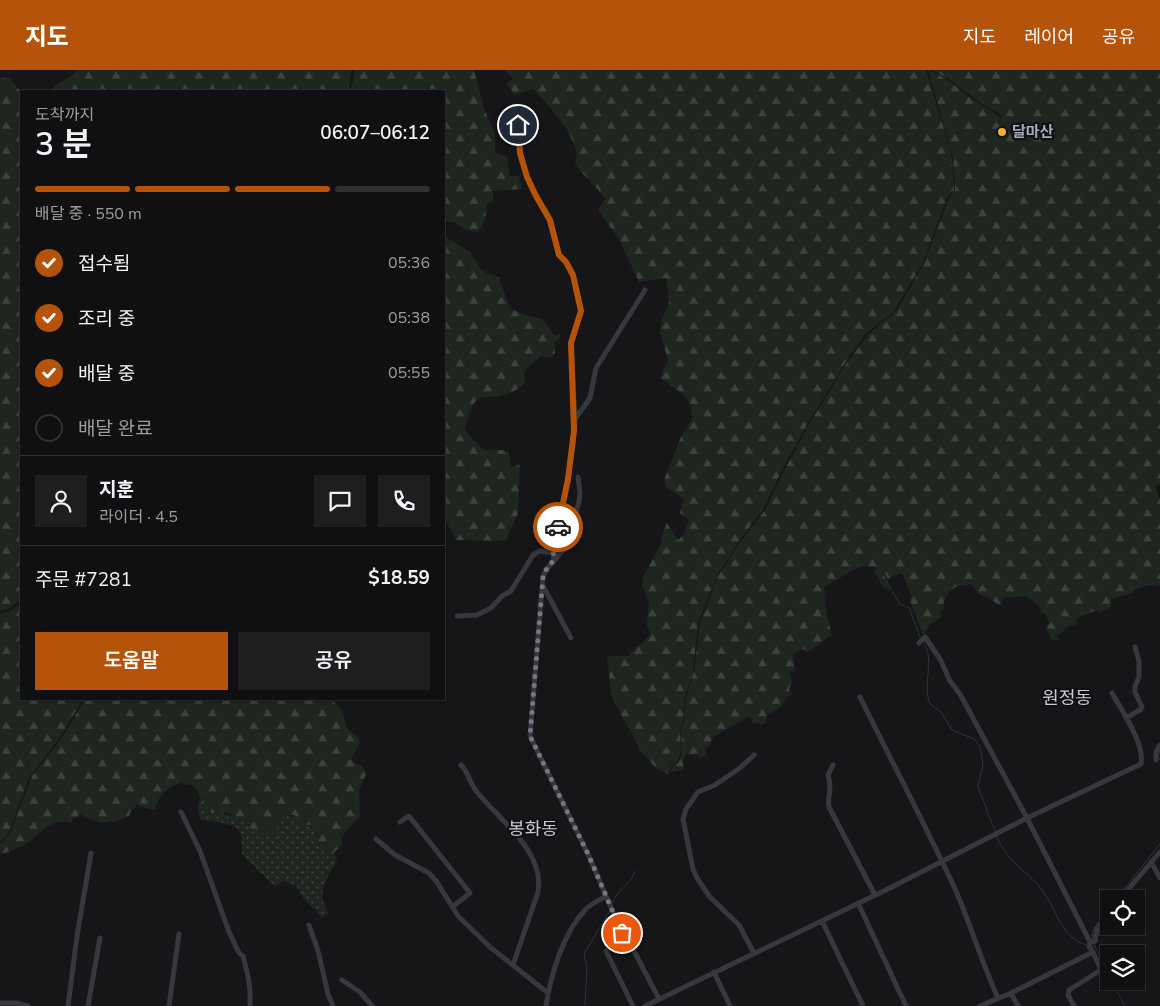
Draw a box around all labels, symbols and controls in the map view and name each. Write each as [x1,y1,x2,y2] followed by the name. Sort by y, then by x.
[25,21,69,53] text: 지도
[963,25,996,49] text: 지도
[1024,25,1074,49] text: 레이어
[1102,25,1135,49] text: 공유
[35,104,94,126] text: 도착까지
[497,104,539,146] pin
[504,111,532,139] icon: home
[320,120,430,146] text: 06:07–06:12
[1012,122,1054,142] place label: 달마산
[35,123,92,166] text: 3 분
[996,126,1008,138] marker: 달마산
[35,203,142,225] text: 배달 중 · 550 m
[35,249,63,277] icon: check
[78,251,130,277] text: 접수됨
[388,252,430,274] text: 05:36
[35,304,63,332] icon: check
[78,306,135,332] text: 조리 중
[388,307,430,329] text: 05:38
[35,359,63,387] icon: check
[78,361,135,387] text: 배달 중
[388,362,430,384] text: 05:55
[78,416,153,442] text: 배달 완료
[35,475,87,527] button: person
[314,475,366,527] button: chat
[378,475,430,527] button: phone
[99,477,134,503] text: 지훈
[533,502,583,552] courier
[99,506,178,528] text: 라이더 · 4.5
[544,513,572,541] icon: car
[368,565,430,591] text: $18.59
[35,567,132,593] text: 주문 #7281
[35,632,228,690] button: 도움말
[238,632,430,690] button: 공유
[1042,686,1092,710] district label: 원정동
[508,817,558,841] district label: 봉화동
[1100,890,1145,990] map controls
[1100,890,1145,935] button: locate
[601,912,643,954] pin
[608,919,636,947] icon: bag
[1100,945,1145,990] button: layers

